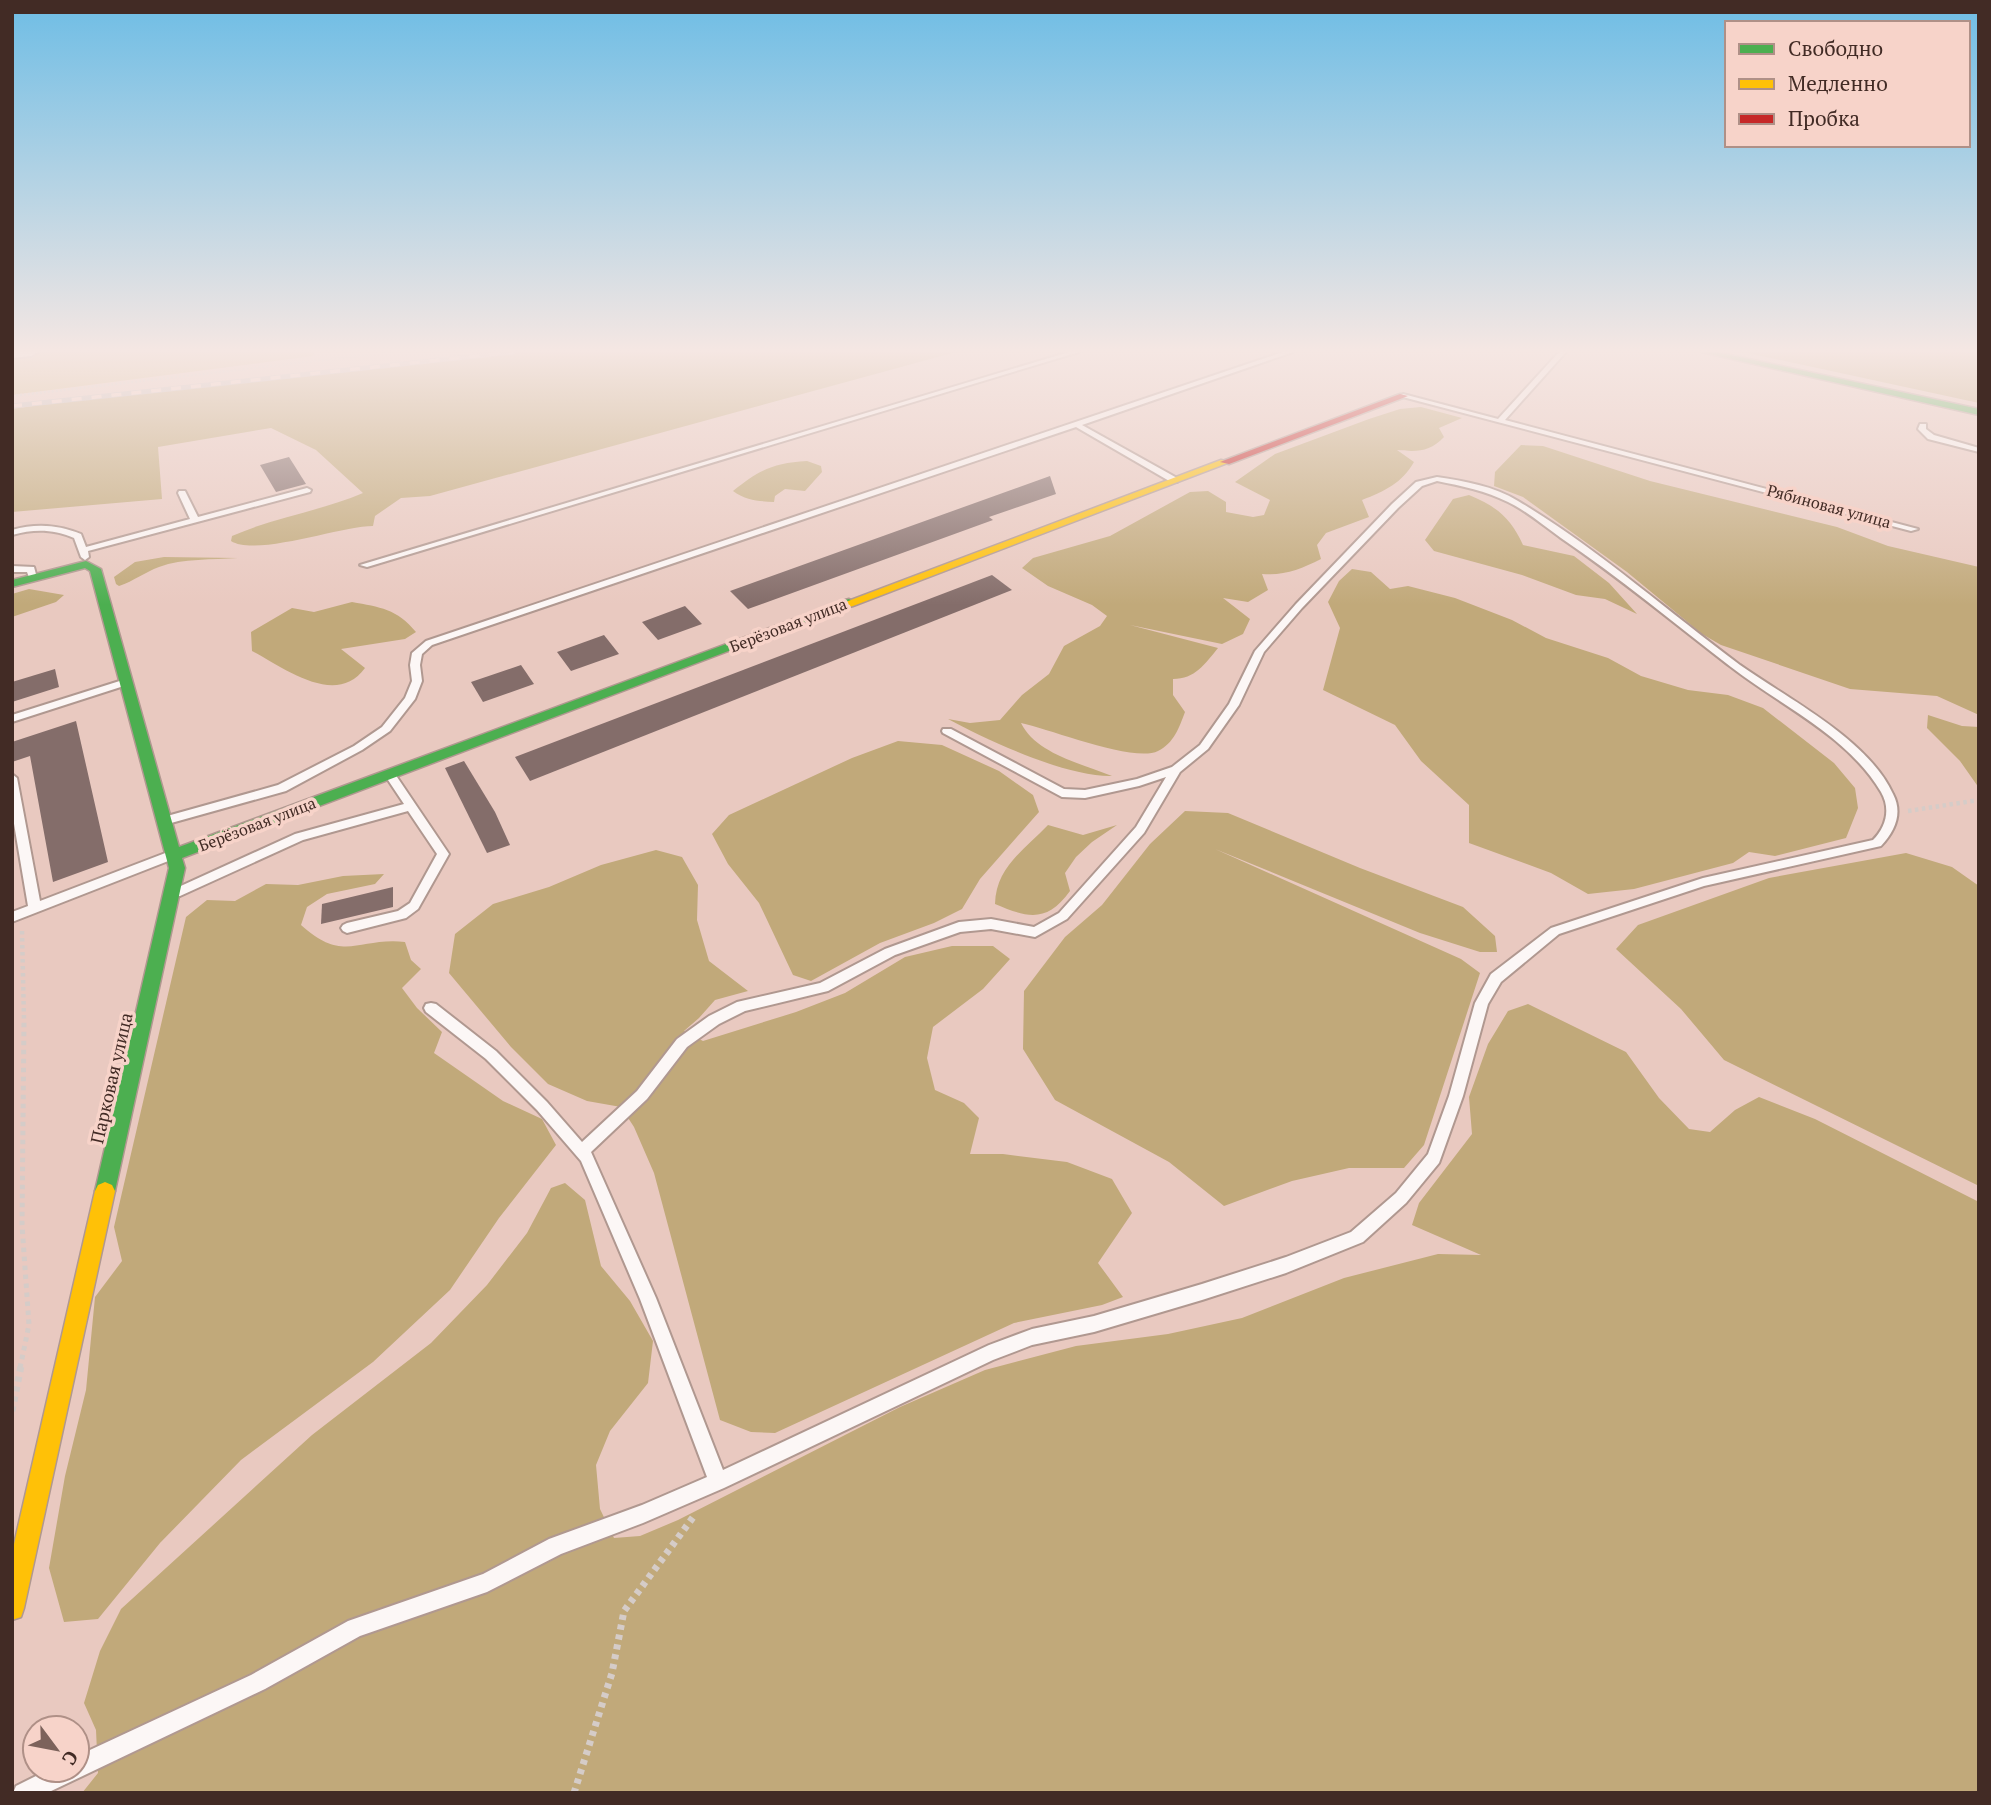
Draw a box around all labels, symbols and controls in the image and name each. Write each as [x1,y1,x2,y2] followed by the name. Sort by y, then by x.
[1725,21,1970,147] legend
[1788,34,1883,62] text: Свободно
[1788,69,1888,97] text: Медленно
[1788,104,1860,132] text: Пробка
[1765,479,1893,533] street label: Рябиновая улица
[726,592,850,658] street label: Берёзовая улица
[195,791,319,857] street label: Берёзовая улица
[84,1010,138,1146] street label: Парковая улица
[21,1714,91,1784] north arrow
[57,1746,85,1770] text: С

